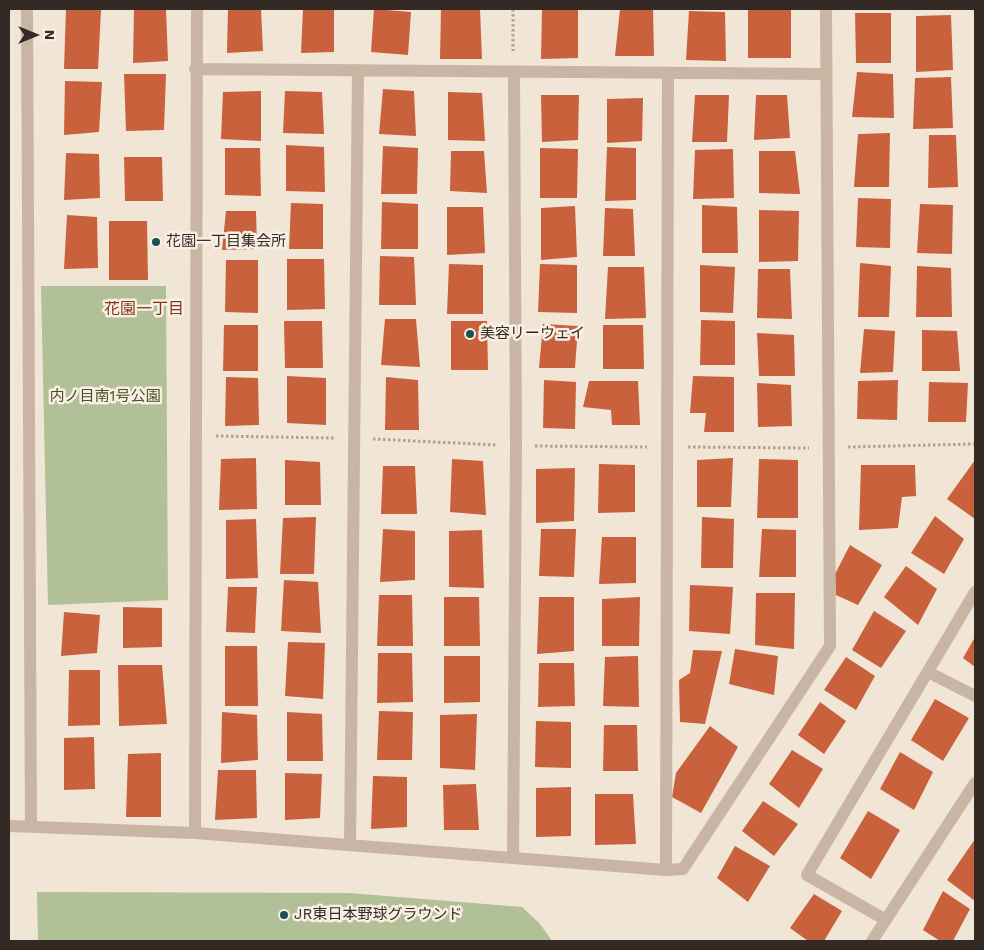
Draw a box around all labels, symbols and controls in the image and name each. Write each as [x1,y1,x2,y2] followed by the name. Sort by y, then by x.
[10,10,60,60] north arrow
[42,30,58,40] text: N
[166,233,286,251] place label: 花園一丁目集会所
[150,236,162,248] marker: 花園一丁目集会所
[104,299,184,319] district label: 花園一丁目
[480,325,585,343] place label: 美容リーウェイ
[464,328,476,340] marker: 美容リーウェイ
[50,388,160,406] park label: 内ノ目南1号公園
[294,906,462,924] place label: JR東日本野球グラウンド
[278,909,290,921] marker: JR東日本野球グラウンド

